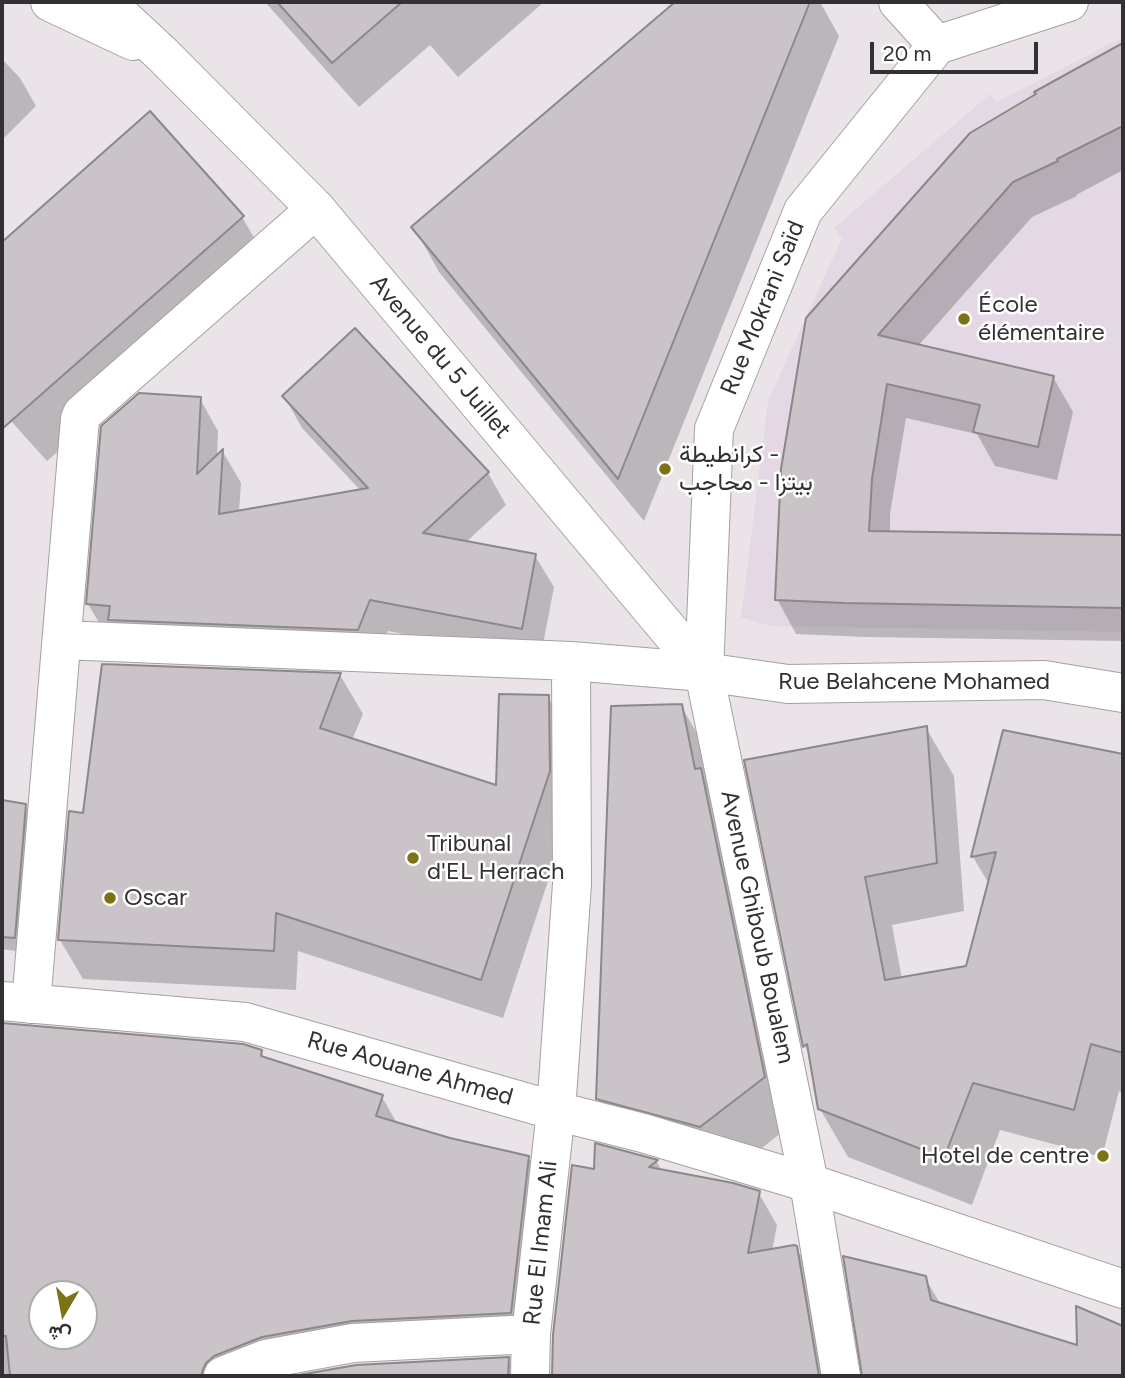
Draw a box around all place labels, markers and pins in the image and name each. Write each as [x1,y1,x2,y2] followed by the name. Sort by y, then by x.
[978,291,1104,347] place label: École élémentaire
[956,311,972,327] marker: École élémentaire
[679,441,813,497] place label: كرانطيطة - بيتزا - محاجب
[657,461,673,477] marker: كرانطيطة - بيتزا - محاجب
[427,830,564,886] place label: Tribunal d'EL Herrach
[405,850,421,866] marker: Tribunal d'EL Herrach
[124,884,187,912] place label: Oscar
[102,890,118,906] marker: Oscar
[921,1142,1089,1170] place label: Hotel de centre
[1095,1148,1111,1164] marker: Hotel de centre

